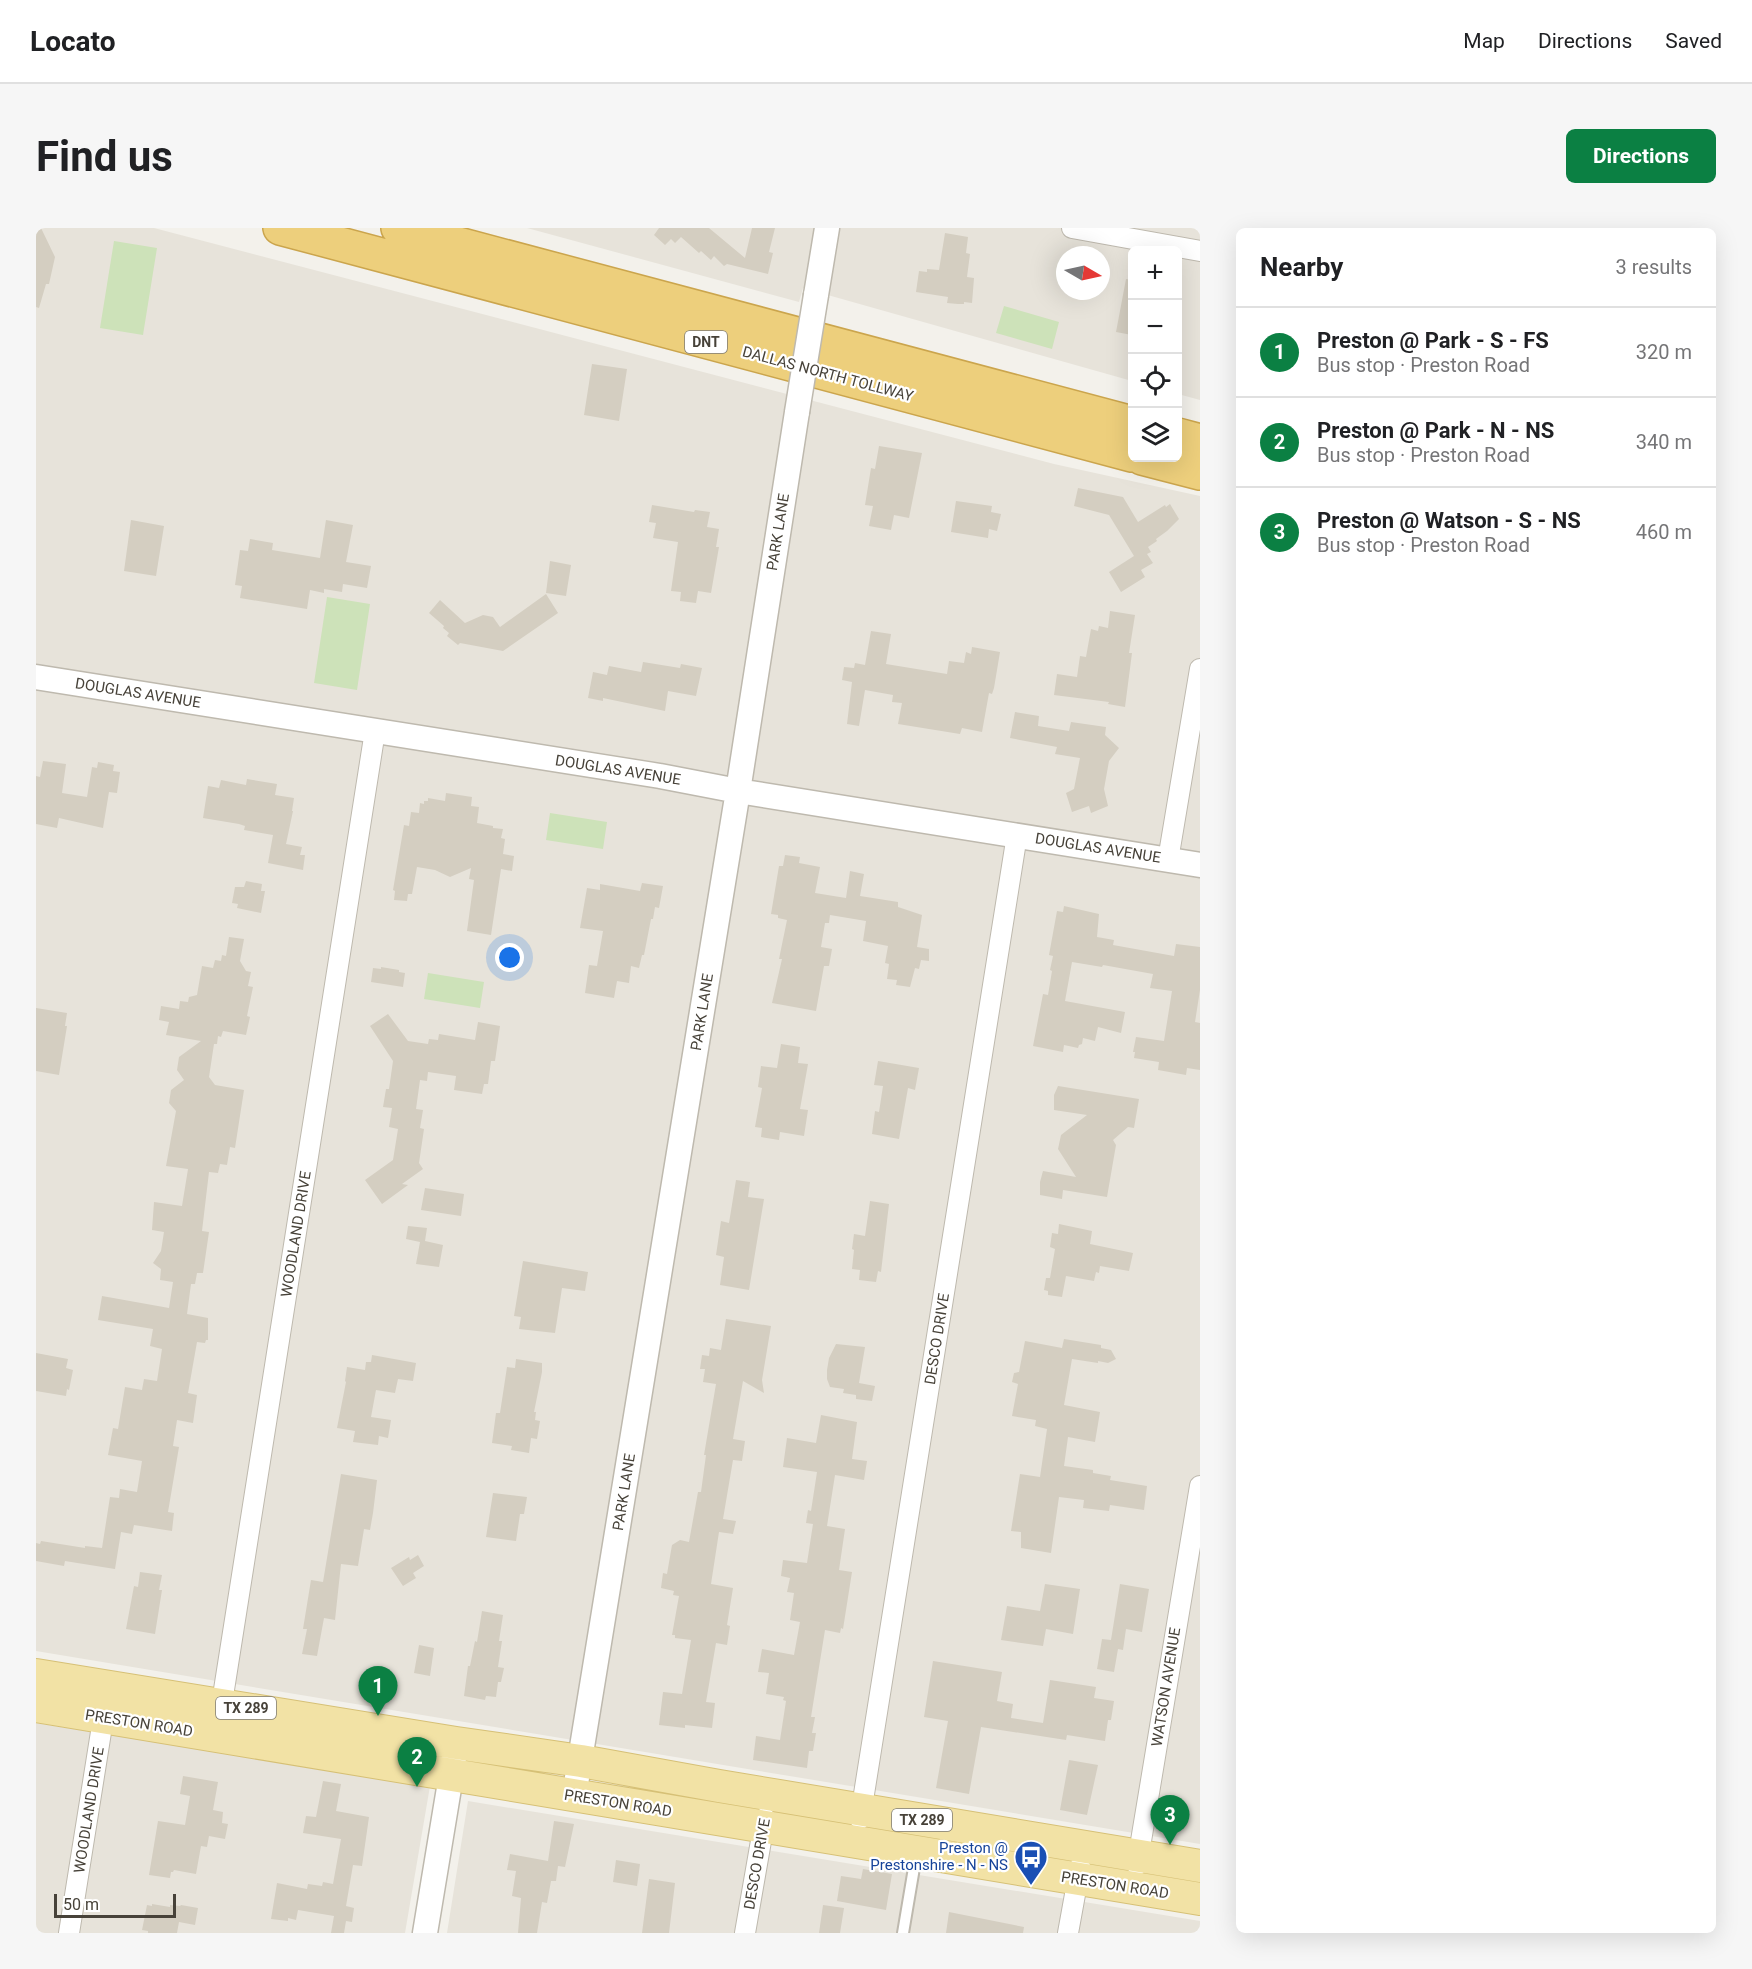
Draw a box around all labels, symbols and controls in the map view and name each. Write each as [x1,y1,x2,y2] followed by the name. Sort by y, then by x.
[30,25,115,58] text: Locato
[1463,29,1505,53] text: Map
[1538,29,1632,53] text: Directions
[1665,29,1722,53] text: Saved
[1566,129,1716,183] button: Directions
[36,132,173,181] text: Find us
[1056,246,1110,300] north arrow
[1128,246,1182,462] map controls
[1128,246,1182,300] button: +
[1260,252,1343,282] text: Nearby
[1616,255,1692,279] text: 3 results
[1128,300,1182,354] button: −
[1317,328,1549,353] text: Preston @ Park - S - FS
[685,331,727,353] road number: DNT
[1274,340,1285,364] text: 1
[1636,340,1692,364] text: 320 m
[741,343,915,405] street label: DALLAS NORTH TOLLWAY
[1317,353,1530,377] text: Bus stop · Preston Road
[1128,354,1182,408] button: locate
[1128,408,1182,462] button: layers
[1317,418,1554,443] text: Preston @ Park - N - NS
[1274,430,1285,454] text: 2
[1636,430,1692,454] text: 340 m
[1317,443,1530,467] text: Bus stop · Preston Road
[763,492,793,572] street label: PARK LANE
[1317,508,1581,533] text: Preston @ Watson - S - NS
[1274,520,1285,544] text: 3
[1636,520,1692,544] text: 460 m
[1317,533,1530,557] text: Bus stop · Preston Road
[74,674,203,712] street label: DOUGLAS AVENUE
[554,751,683,789] street label: DOUGLAS AVENUE
[1034,829,1163,867] street label: DOUGLAS AVENUE
[495,943,524,972] your location
[687,972,717,1052] street label: PARK LANE
[277,1169,315,1298] street label: WOODLAND DRIVE
[921,1292,953,1386] street label: DESCO DRIVE
[609,1452,639,1532] street label: PARK LANE
[1148,1626,1184,1748] street label: WATSON AVENUE
[358,1666,398,1716] pin: 1
[216,1697,276,1719] road number: TX 289
[84,1706,194,1740] street label: PRESTON ROAD
[398,1738,436,1787] pin: 2
[70,1745,108,1874] street label: WOODLAND DRIVE
[563,1786,673,1820] street label: PRESTON ROAD
[1150,1796,1190,1845] pin: 3
[892,1809,952,1831] road number: TX 289
[740,1817,774,1911] street label: DESCO DRIVE
[870,1839,1008,1874] place label: Preston @ Prestonshire - N - NS
[1013,1839,1049,1886] bus stop icon: Preston @ Prestonshire - N - NS
[1060,1868,1170,1902] street label: PRESTON ROAD
[54,1891,176,1918] scale bar
[63,1895,99,1914] text: 50 m

